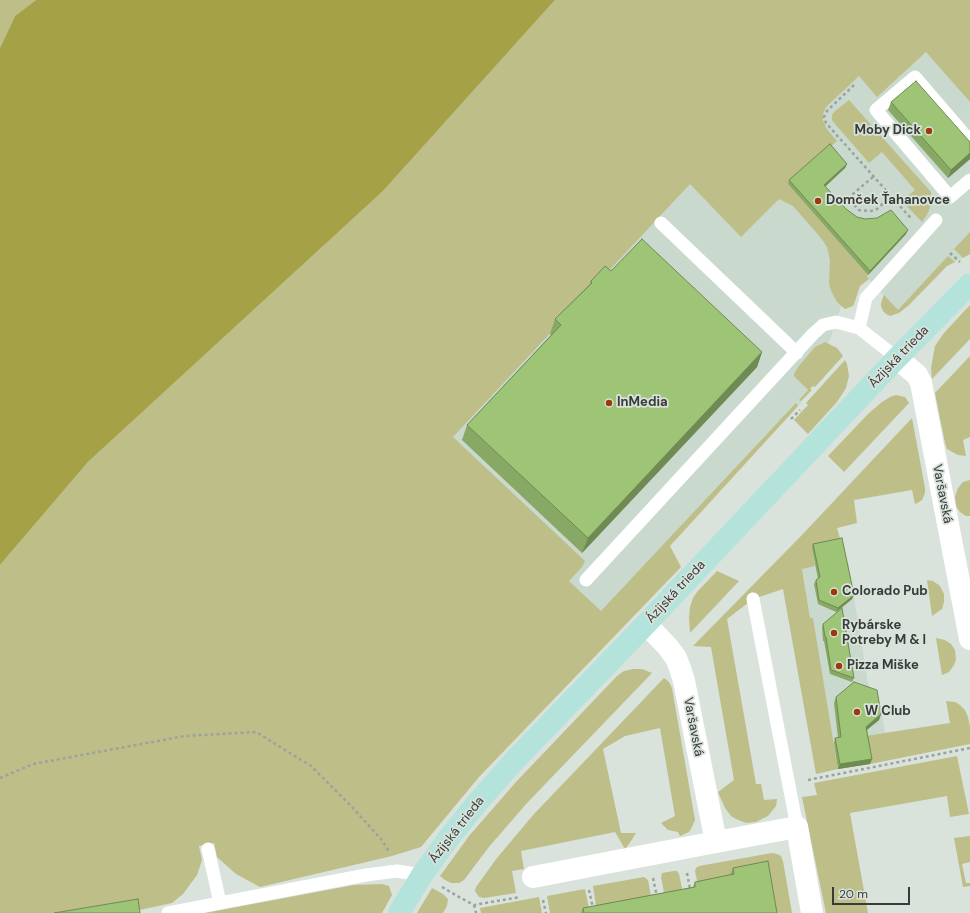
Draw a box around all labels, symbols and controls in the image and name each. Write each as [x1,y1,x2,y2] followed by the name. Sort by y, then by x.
[855,123,921,139] place label: Moby Dick
[924,126,934,136] marker: Moby Dick
[826,193,950,209] place label: Domček Ťahanovce
[813,196,823,206] marker: Domček Ťahanovce
[866,323,932,391] street label: Ázijská trieda
[617,395,668,411] place label: InMedia
[604,398,614,408] marker: InMedia
[929,463,955,525] street label: Varšavská
[643,557,709,627] street label: Ázijská trieda
[842,584,928,600] place label: Colorado Pub
[829,587,839,597] marker: Colorado Pub
[842,618,926,649] place label: Rybárske Potreby M & I
[829,628,839,638] marker: Rybárske Potreby M & I
[847,658,919,674] place label: Pizza Miške
[834,661,844,671] marker: Pizza Miške
[680,696,706,758] street label: Varšavská
[865,704,911,720] place label: W Club
[852,707,862,717] marker: W Club
[426,794,488,866] street label: Ázijská trieda
[834,879,912,905] scale bar
[839,886,868,902] text: 20 m

